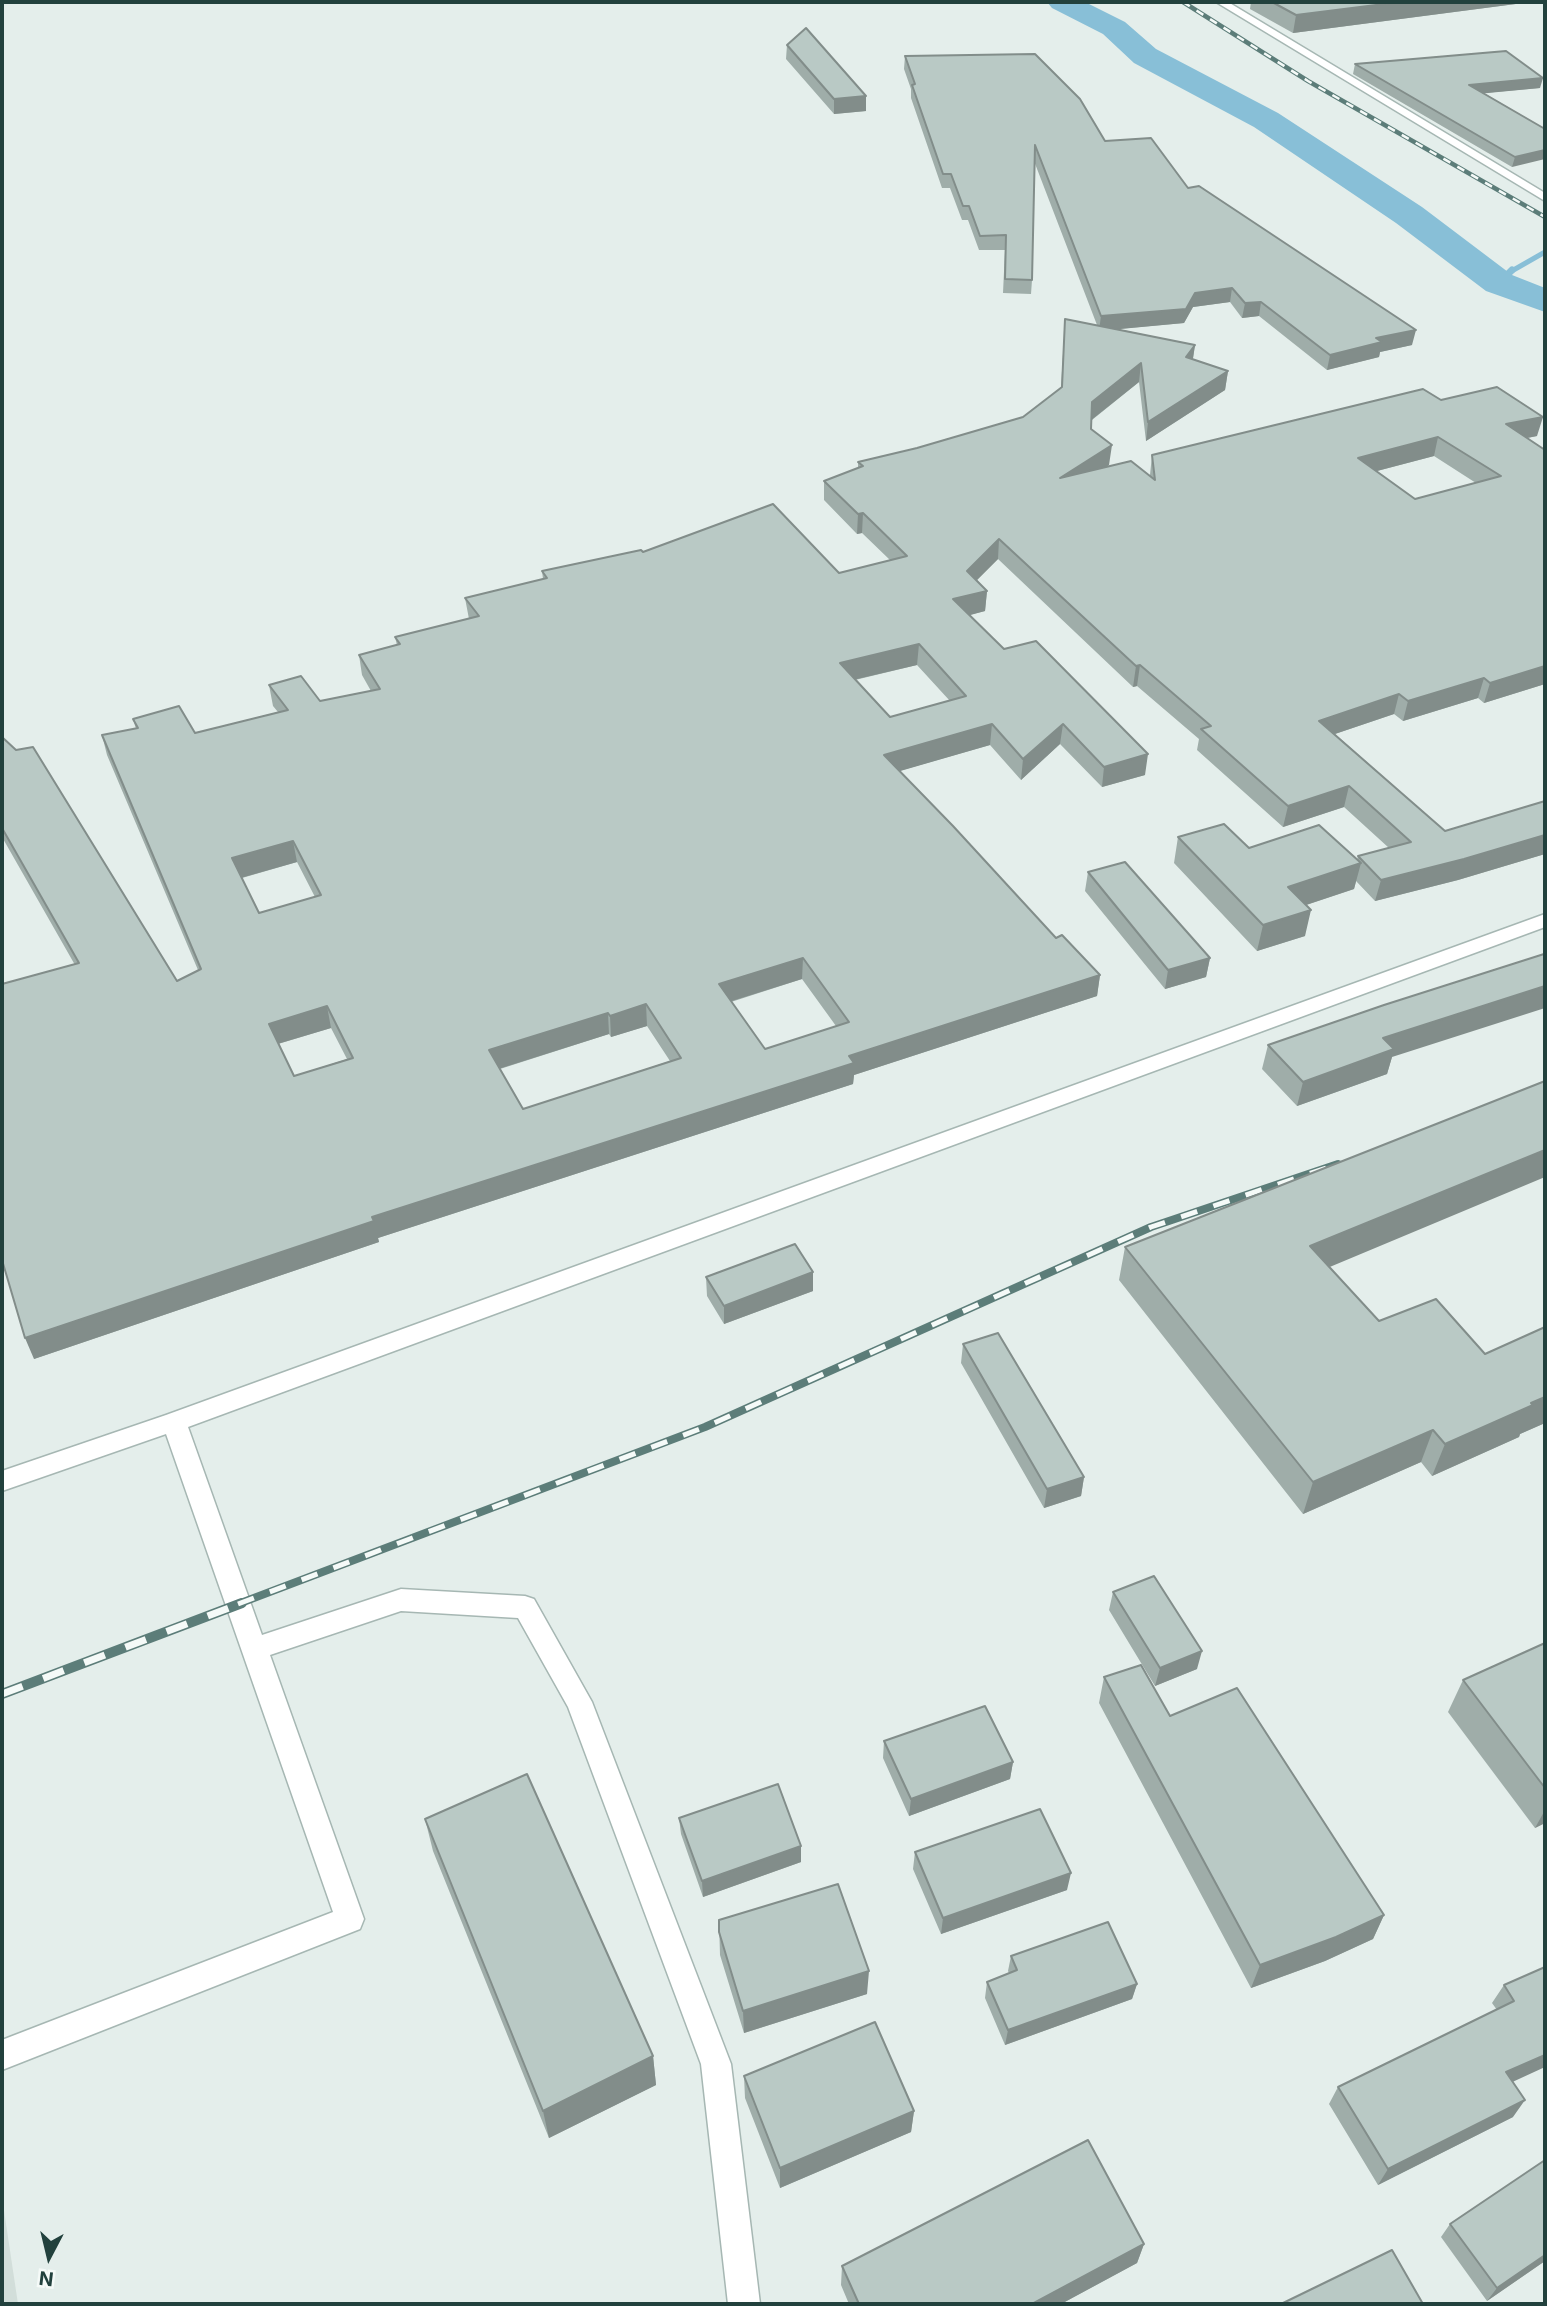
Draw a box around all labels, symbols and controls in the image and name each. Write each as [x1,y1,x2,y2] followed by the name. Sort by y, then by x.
[14,2222,84,2292] north arrow
[38,2266,55,2291] text: N

